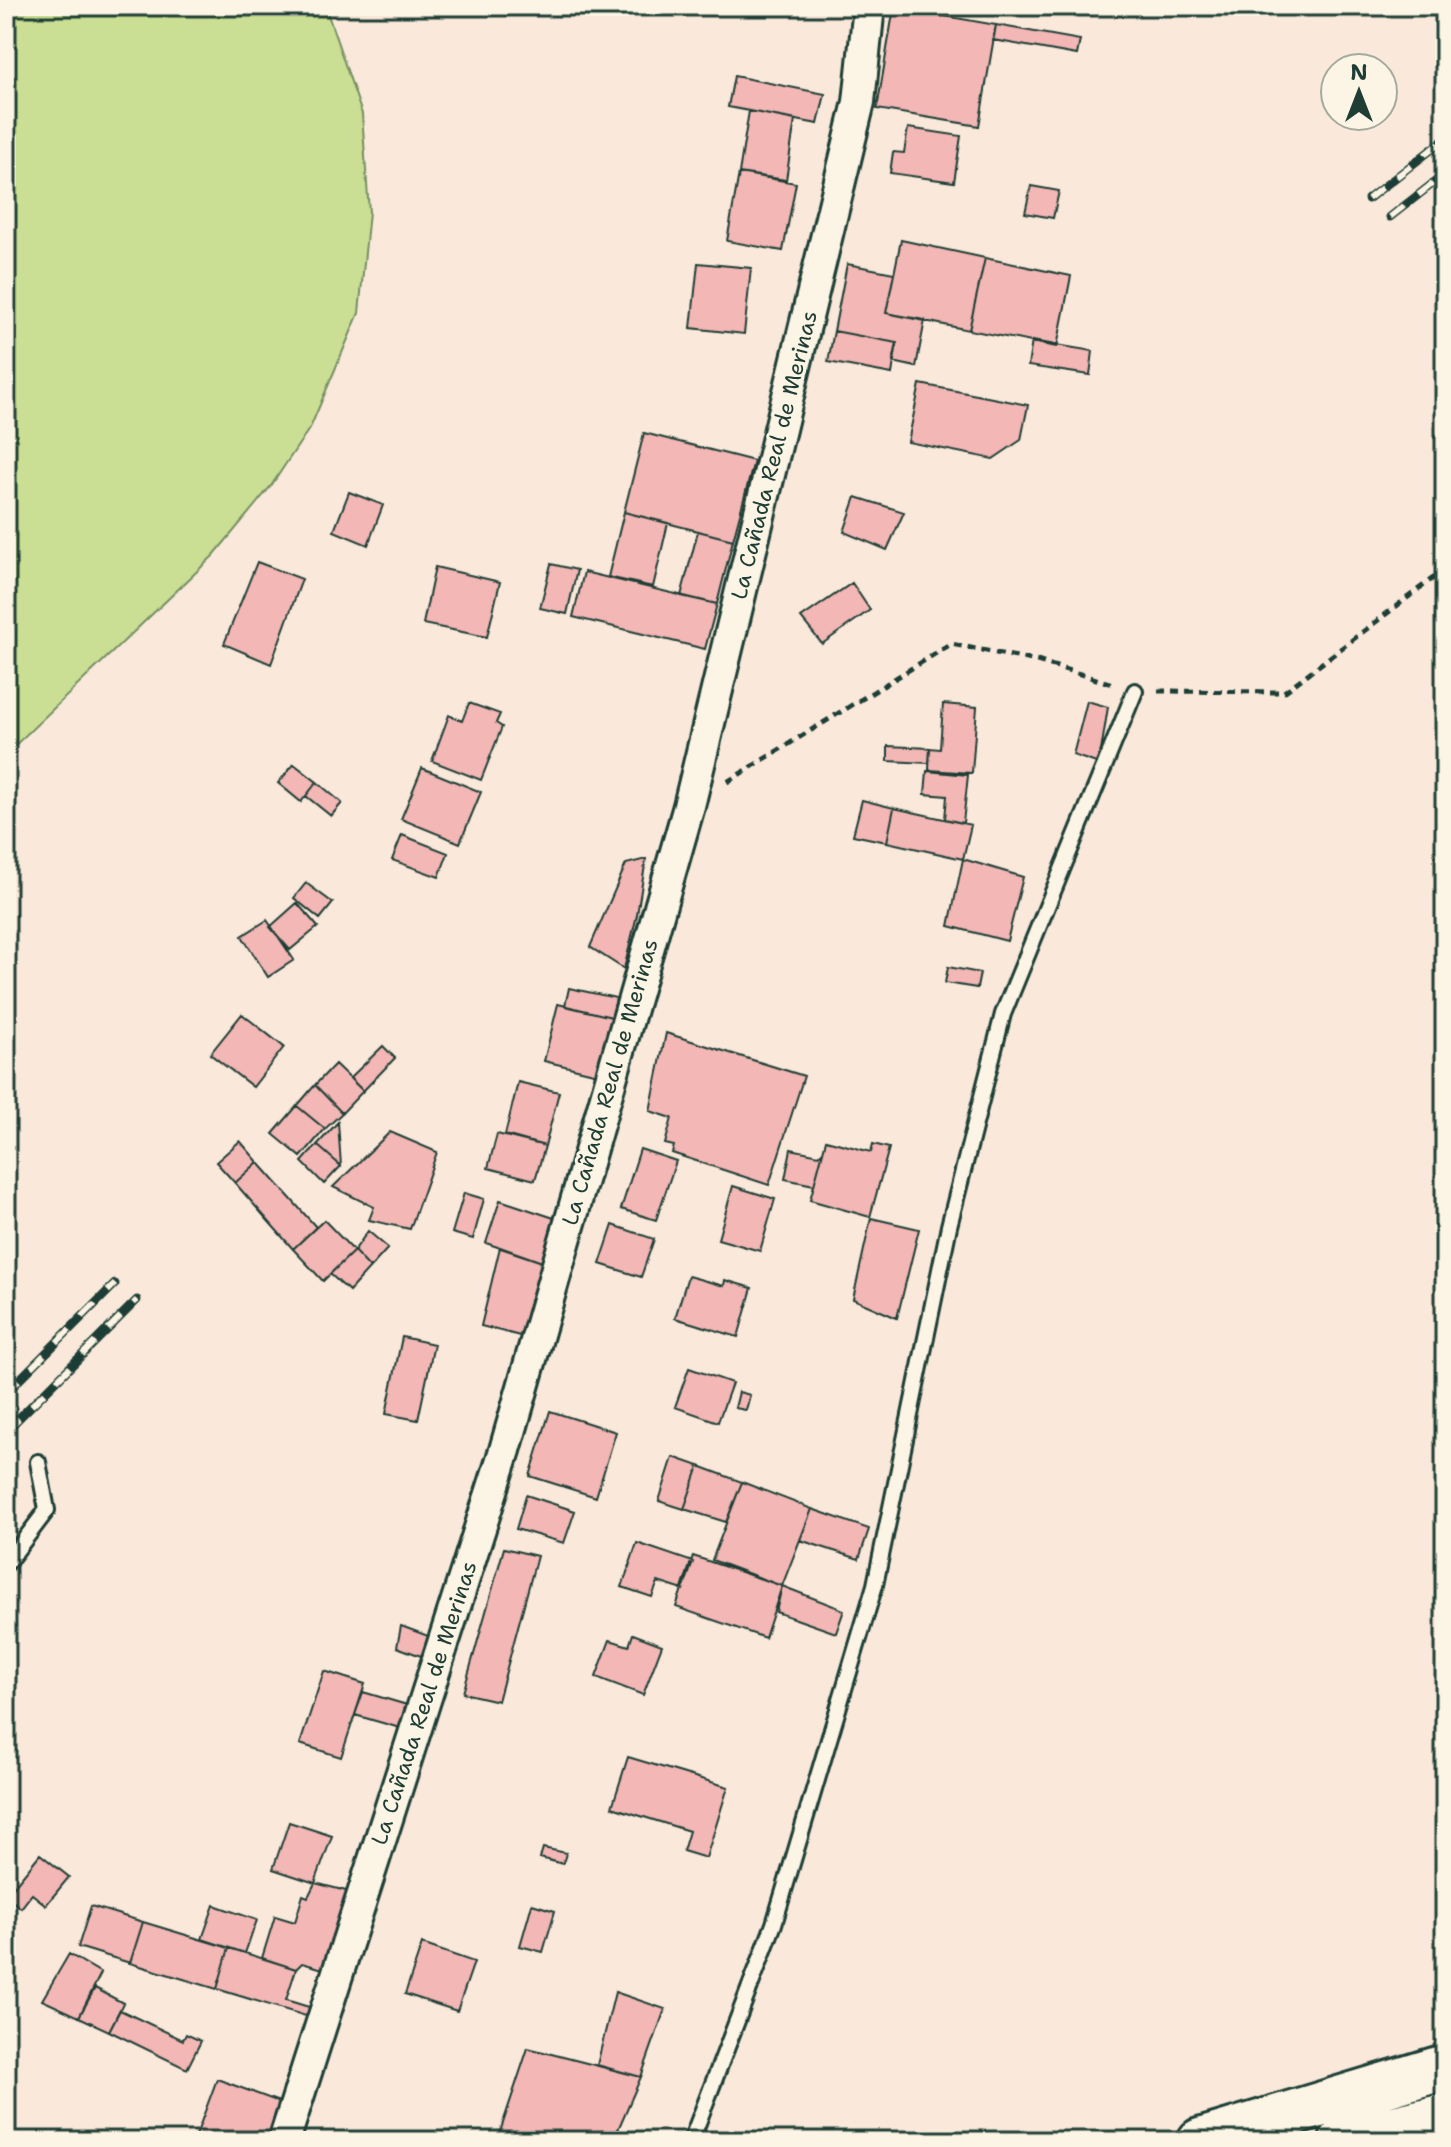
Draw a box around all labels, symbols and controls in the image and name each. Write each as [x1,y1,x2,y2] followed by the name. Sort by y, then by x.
[1319,52,1399,132] north arrow
[1350,58,1368,87] text: N
[724,308,824,602] street label: La Cañada Real de Merinas
[555,935,665,1229] street label: La Cañada Real de Merinas
[364,1557,484,1849] street label: La Cañada Real de Merinas

